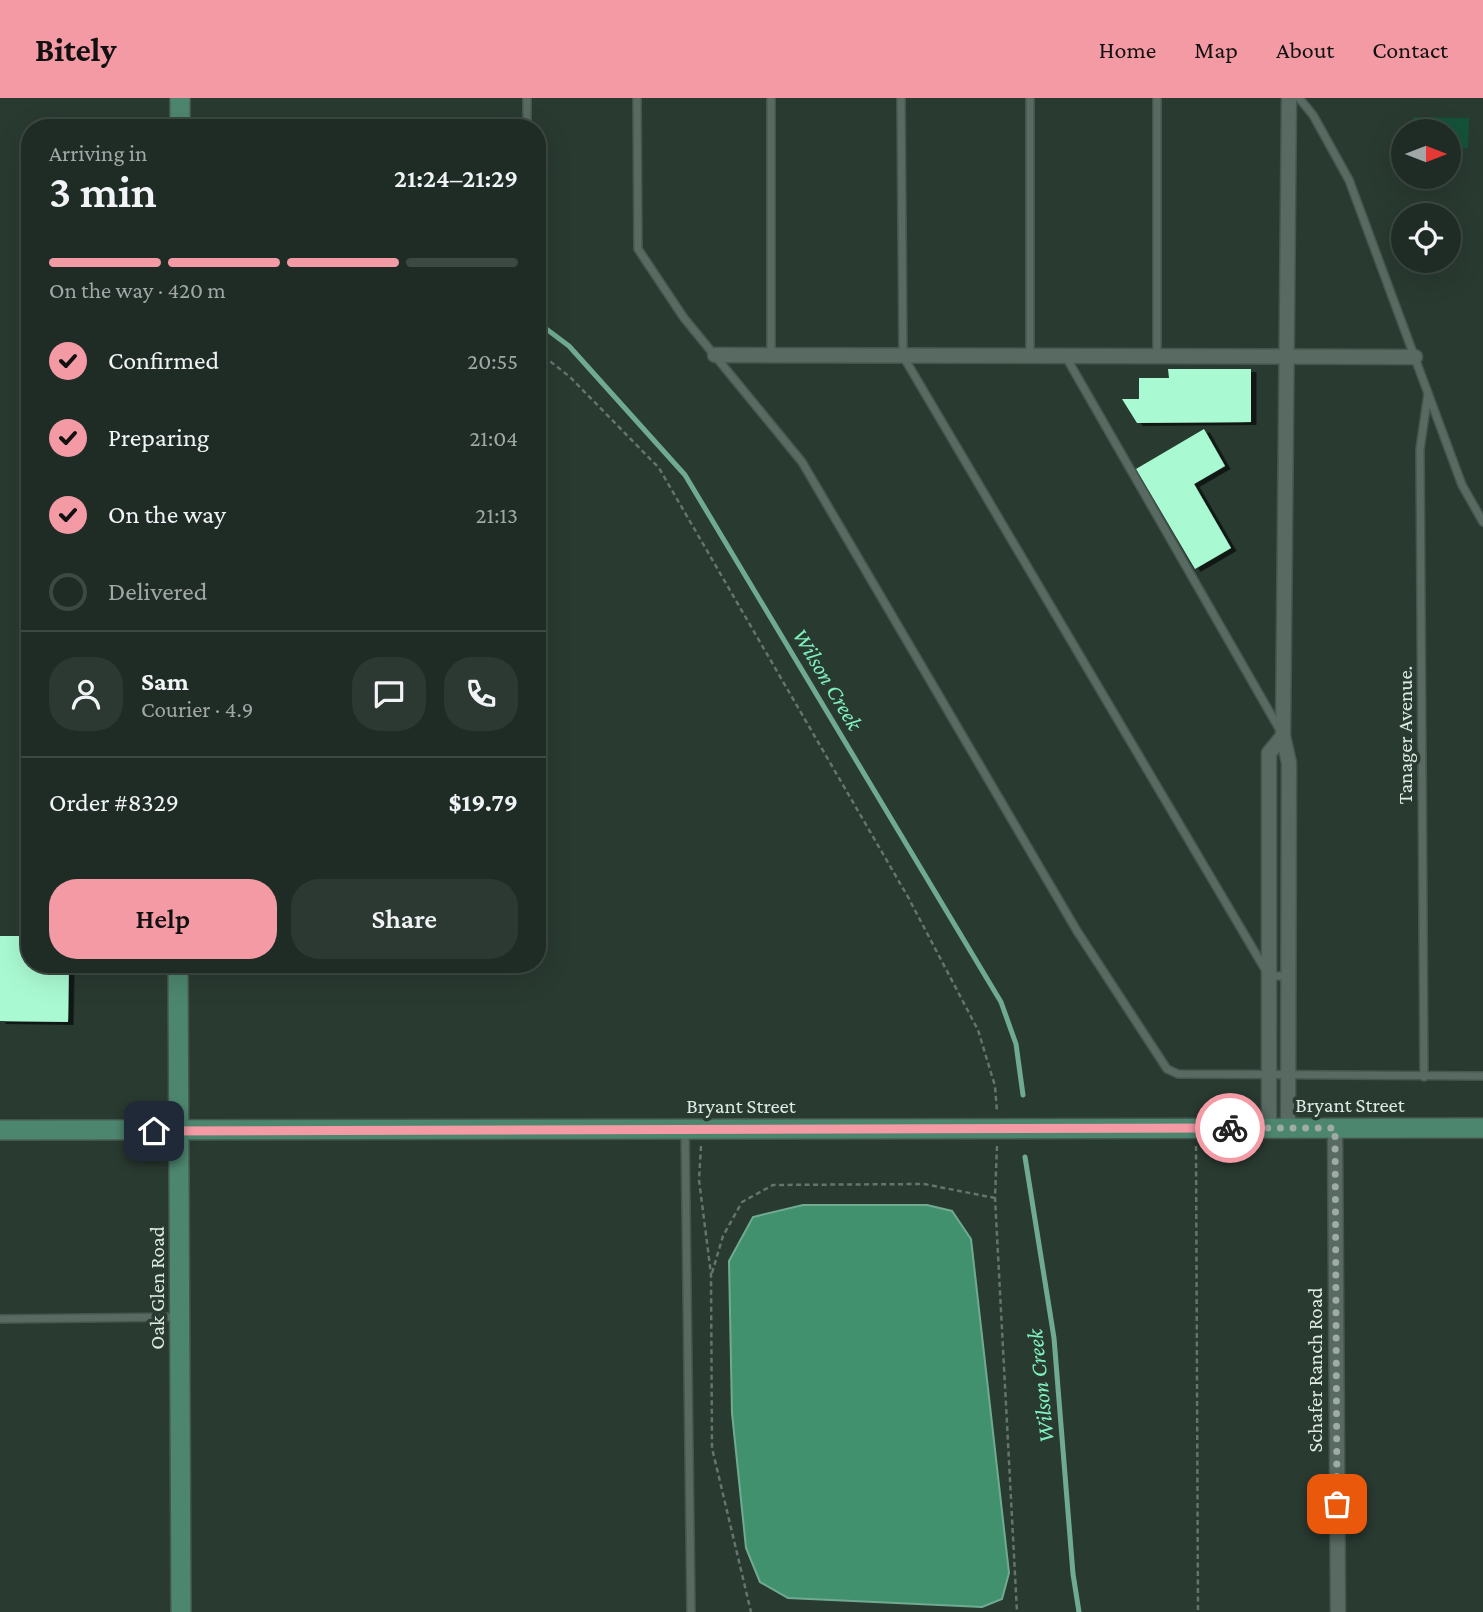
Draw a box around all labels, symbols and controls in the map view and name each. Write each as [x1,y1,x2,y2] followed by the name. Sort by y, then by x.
[35,31,116,68] text: Bitely
[1099,36,1156,63] text: Home
[1194,36,1238,63] text: Map
[1276,36,1334,63] text: About
[1372,36,1448,63] text: Contact
[1391,119,1461,189] north arrow
[1391,119,1461,273] map controls
[49,140,147,166] text: Arriving in
[394,164,518,193] text: 21:24–21:29
[49,166,157,217] text: 3 min
[1391,203,1461,273] button: locate
[49,277,226,303] text: On the way · 420 m
[49,342,87,380] icon: check
[108,346,219,375] text: Confirmed
[467,348,518,374] text: 20:55
[49,419,87,457] icon: check
[108,423,209,452] text: Preparing
[469,425,518,451] text: 21:04
[49,496,87,534] icon: check
[108,500,226,529] text: On the way
[476,502,518,528] text: 21:13
[108,577,207,606] text: Delivered
[787,623,869,735] water label: Wilson Creek
[49,657,123,731] button: person
[352,657,426,731] button: chat
[444,657,518,731] button: phone
[1393,666,1417,804] street label: Tanager Avenue.
[141,667,189,696] text: Sam
[141,696,253,722] text: Courier · 4.9
[49,788,179,817] text: Order #8329
[448,788,518,817] text: $19.79
[49,879,277,959] button: Help
[291,879,518,959] button: Share
[1195,1093,1265,1163] courier
[1295,1093,1406,1117] street label: Bryant Street
[686,1094,797,1118] street label: Bryant Street
[124,1101,184,1161] pin
[1211,1109,1249,1147] icon: bike
[135,1112,173,1150] icon: home
[145,1226,169,1350] street label: Oak Glen Road
[1303,1287,1327,1453] street label: Schafer Ranch Road
[1021,1327,1059,1444] water label: Wilson Creek
[1307,1474,1367,1534] pin
[1318,1485,1356,1523] icon: bag

